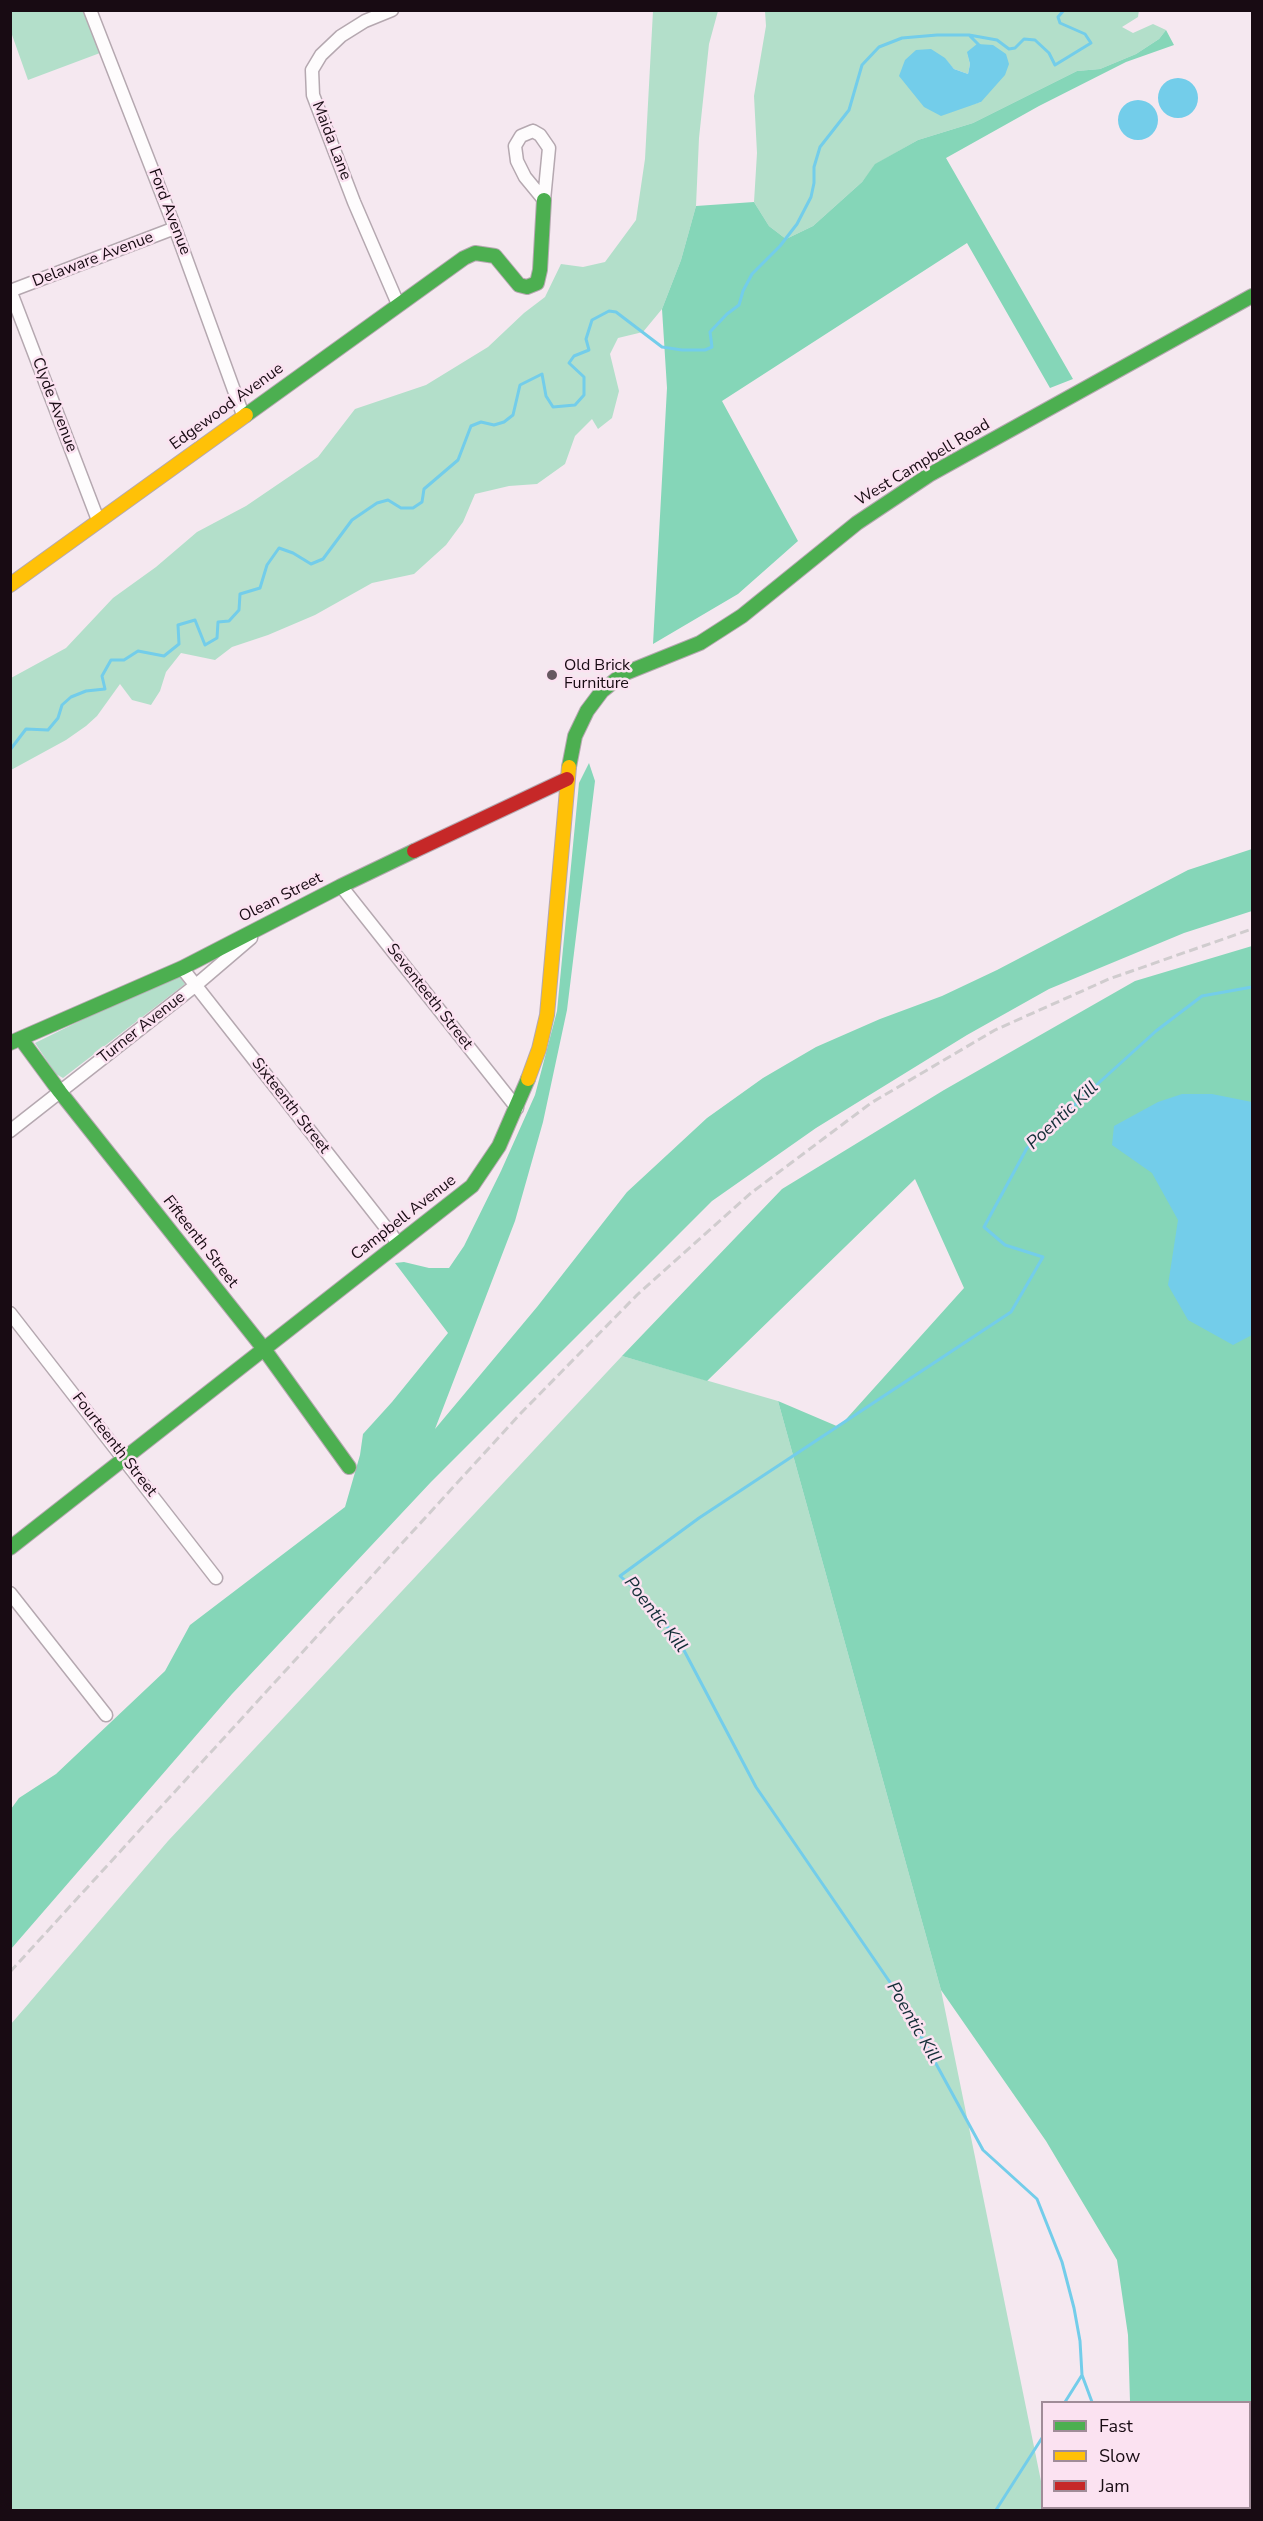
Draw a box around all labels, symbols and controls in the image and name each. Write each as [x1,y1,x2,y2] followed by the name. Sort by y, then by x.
[307,99,355,183] street label: Maida Lane
[144,166,194,258] street label: Ford Avenue
[30,228,156,292] street label: Delaware Avenue
[27,355,81,455] street label: Clyde Avenue
[167,359,287,455] street label: Edgewood Avenue
[852,415,994,511] street label: West Campbell Road
[564,656,630,694] place label: Old Brick Furniture
[545,668,559,682] marker: Old Brick Furniture
[236,869,326,927] street label: Olean Street
[382,940,476,1054] street label: Seventeeth Street
[95,988,189,1068] street label: Turner Avenue
[247,1054,333,1158] street label: Sixteenth Street
[1023,1077,1103,1155] water label: Poentic Kill
[348,1171,460,1265] street label: Campbell Avenue
[158,1192,242,1292] street label: Fifteenth Street
[67,1389,161,1501] street label: Fourteenth Street
[619,1573,691,1657] water label: Poentic Kill
[881,1978,945,2068] water label: Poentic Kill
[1041,2401,1251,2509] legend
[1099,2414,1133,2438] text: Fast
[1099,2444,1140,2468] text: Slow
[1099,2474,1130,2498] text: Jam

